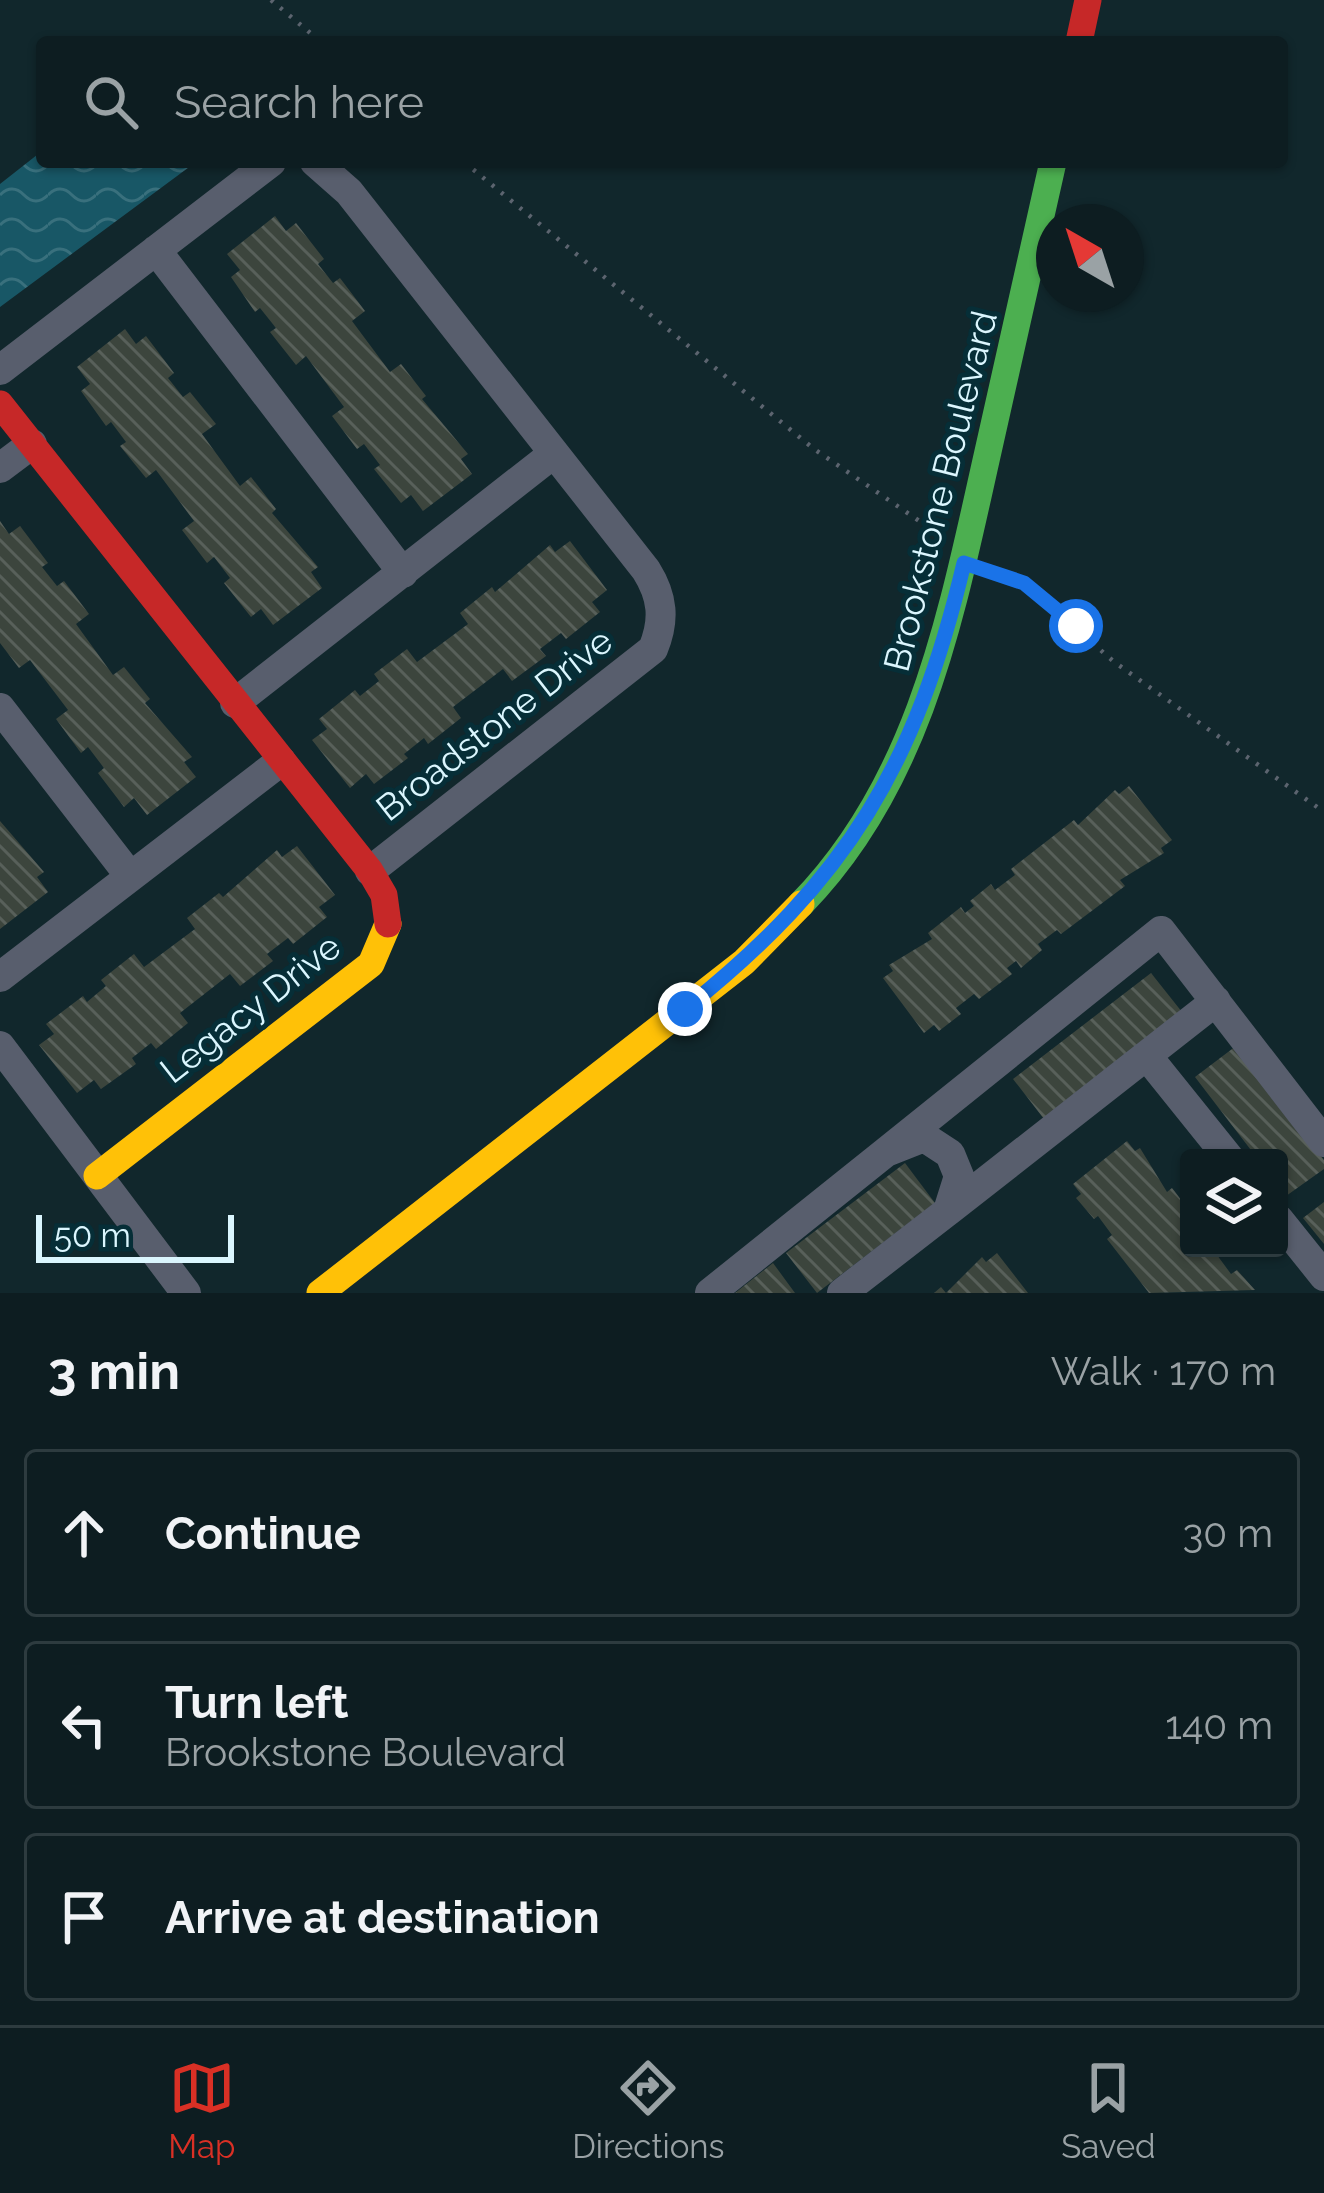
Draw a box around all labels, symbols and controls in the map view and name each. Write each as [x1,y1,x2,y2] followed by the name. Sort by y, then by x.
[36,36,1288,168] search box
[78,69,144,135] icon: search
[174,76,424,129] text: Search here
[1036,204,1144,312] north arrow
[875,306,1005,676] street label: Brookstone Boulevard
[1049,599,1103,653] route start
[368,619,620,829] street label: Broadstone Drive
[152,925,348,1091] street label: Legacy Drive
[658,982,712,1036] route end
[1180,1149,1288,1257] map controls
[1180,1149,1288,1257] button: layers
[36,1209,234,1262] scale bar
[54,1216,131,1255] text: 50 m
[48,1341,180,1401] text: 3 min
[1051,1348,1276,1394] text: Walk · 170 m
[51,1500,117,1566] icon: ahead
[165,1507,361,1560] text: Continue
[1183,1510,1273,1556] text: 30 m
[165,1676,348,1729] text: Turn left
[51,1692,117,1758] icon: left
[1165,1702,1273,1748] text: 140 m
[165,1729,566,1775] text: Brookstone Boulevard
[51,1884,117,1950] icon: arrive
[165,1891,600,1944] text: Arrive at destination
[168,2055,235,2166] tab: Map
[572,2055,725,2166] tab: Directions
[1061,2055,1156,2166] tab: Saved

